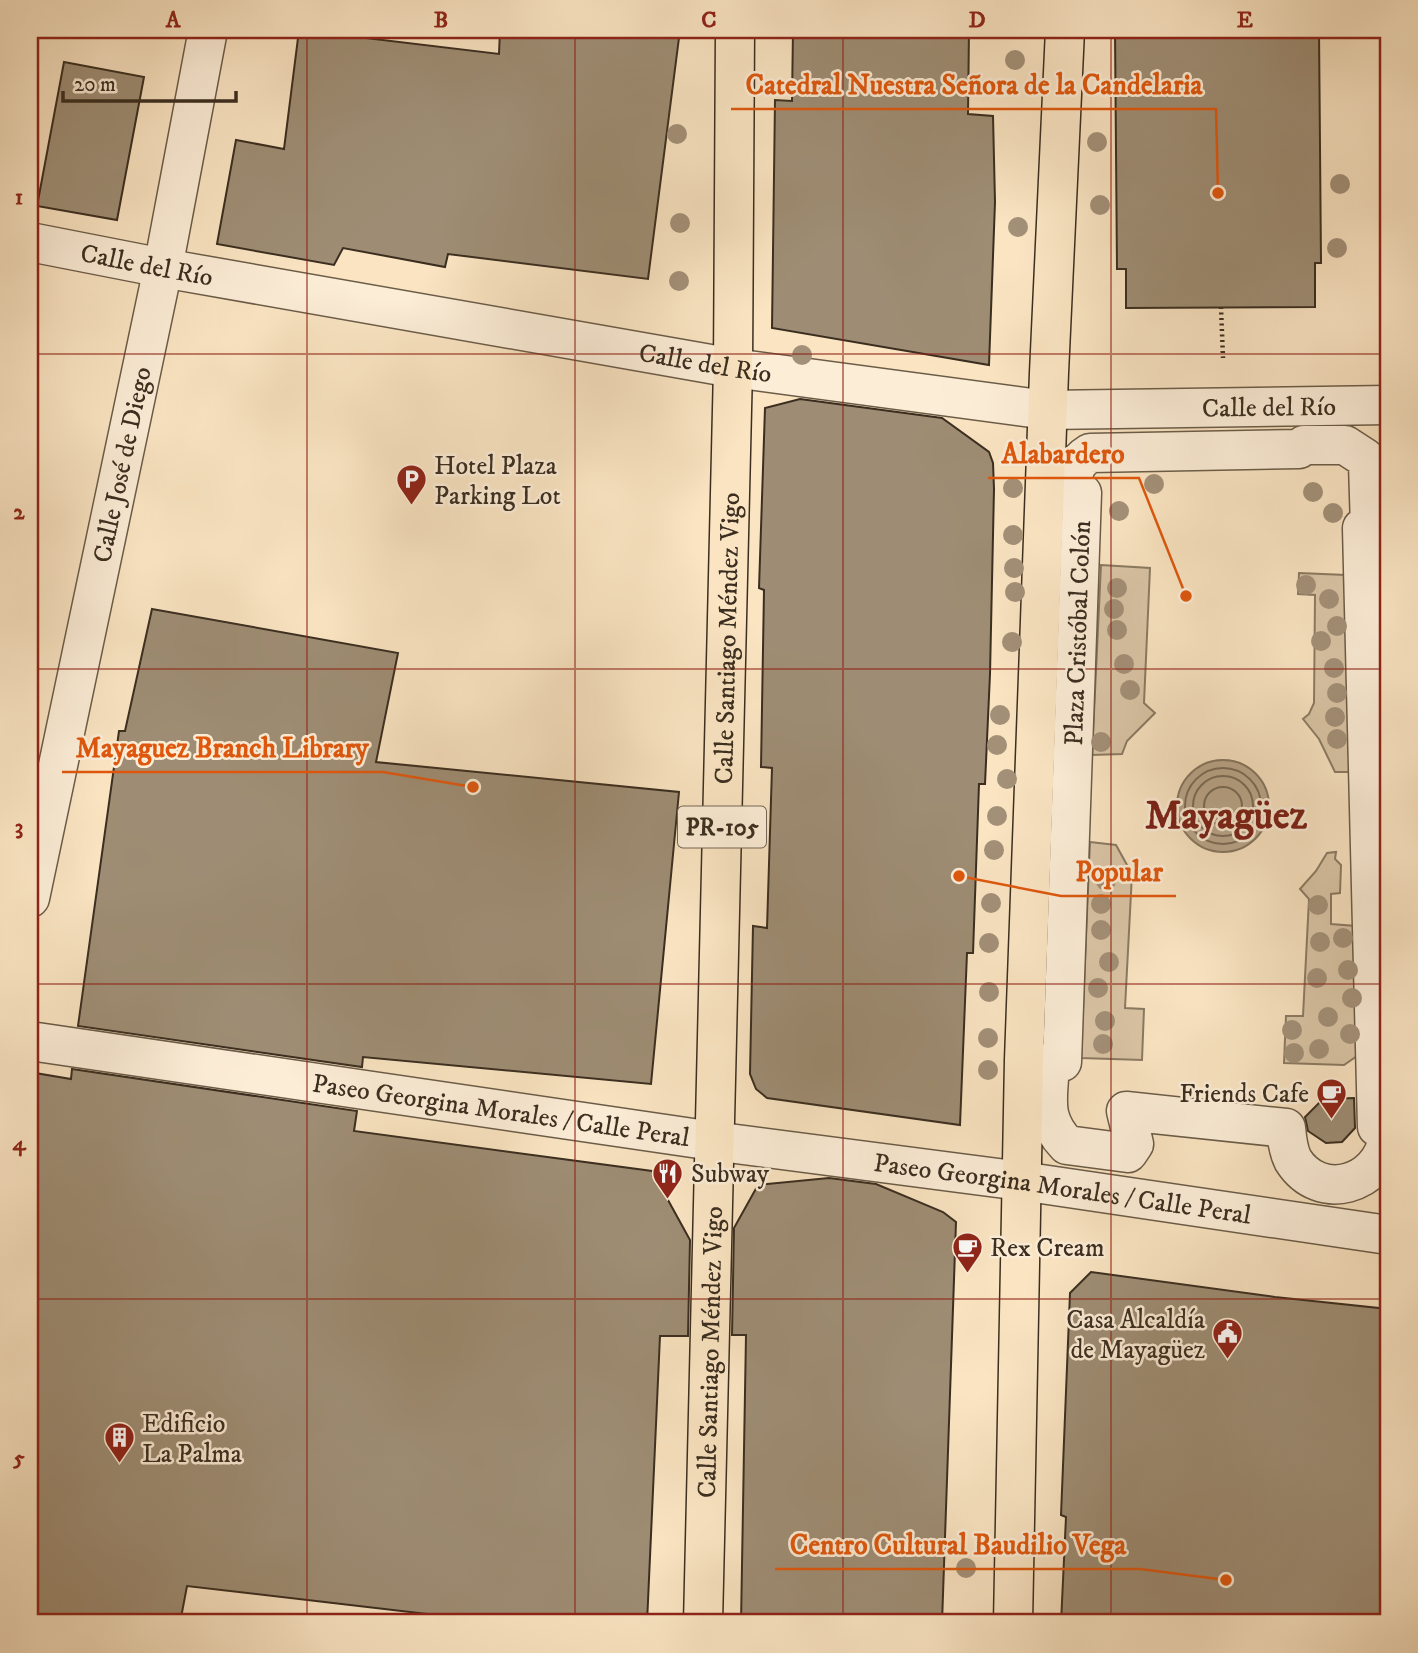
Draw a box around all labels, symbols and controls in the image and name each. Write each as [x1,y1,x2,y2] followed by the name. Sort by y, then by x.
[165,6,182,35] text: A
[434,6,448,35] text: B
[701,6,717,35] text: C
[968,6,986,35] text: D
[1237,6,1253,35] text: E
[63,60,236,104] scale bar
[731,60,1216,109] callout: Catedral Nuestra Señora de la Candelaria
[746,68,1204,103] text: Catedral Nuestra Señora de la Candelaria
[74,72,116,98] text: 20 m
[15,183,23,212] text: 1
[78,237,215,294] street label: Calle del Río
[636,337,773,391] street label: Calle del Río
[86,364,160,566] street label: Calle José de Diego
[1202,391,1336,426] street label: Calle del Río
[988,429,1139,478] callout: Alabardero
[1000,437,1125,472] text: Alabardero
[434,450,561,513] place label: Hotel Plaza Parking Lot
[394,463,428,507] parking icon: Hotel Plaza Parking Lot
[708,492,748,785] street label: Calle Santiago Méndez Vigo
[13,498,25,527] text: 2
[1058,519,1099,746] street label: Plaza Cristóbal Colón
[62,723,383,772] callout: Mayaguez Branch Library
[76,731,369,766] text: Mayaguez Branch Library
[1145,792,1308,842] district label: Mayagüez
[678,806,766,848] road number: PR-105
[15,813,23,842] text: 3
[1061,847,1176,896] callout: Popular
[1075,855,1163,890] text: Popular
[310,1068,692,1155] street label: Paseo Georgina Morales / Calle Peral
[1315,1076,1349,1120] cafe icon: Friends Cafe
[1179,1078,1309,1111] place label: Friends Cafe
[12,1129,27,1158] text: 4
[872,1147,1254,1233] street label: Paseo Georgina Morales / Calle Peral
[651,1156,685,1200] restaurant icon: Subway
[691,1158,770,1191] place label: Subway
[691,1206,731,1498] street label: Calle Santiago Méndez Vigo
[950,1230,984,1274] cafe icon: Rex Cream
[990,1232,1104,1265] place label: Rex Cream
[1066,1304,1205,1367] place label: Casa Alcaldía de Mayagüez
[1211,1317,1245,1361] public building icon: Casa Alcaldía de Mayagüez
[142,1408,242,1471] place label: Edificio La Palma
[102,1421,136,1465] building icon: Edificio La Palma
[12,1444,25,1473] text: 5
[775,1520,1140,1569] callout: Centro Cultural Baudilio Vega
[790,1528,1127,1563] text: Centro Cultural Baudilio Vega

